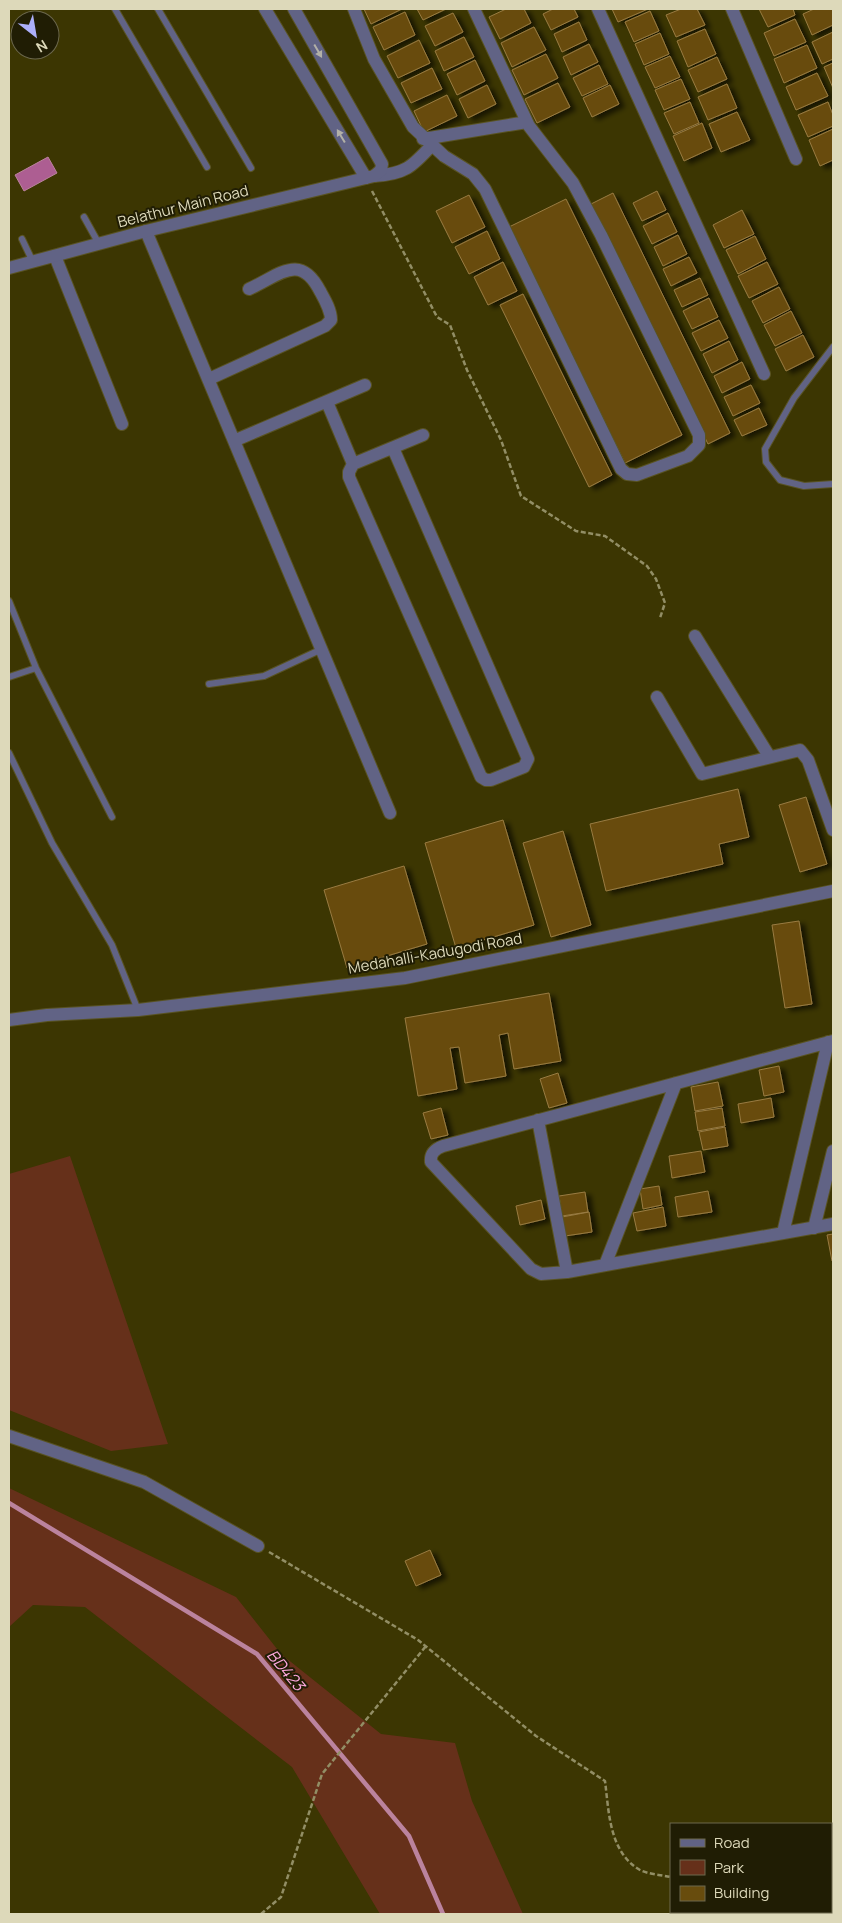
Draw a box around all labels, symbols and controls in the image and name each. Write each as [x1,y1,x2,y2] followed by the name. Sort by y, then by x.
[10,10,60,60] north arrow
[33,36,51,57] text: N
[314,45,323,58] one-way arrow
[336,130,345,143] one-way arrow
[115,180,251,232] street label: Belathur Main Road
[346,927,524,979] street label: Medahalli-Kadugodi Road
[262,1645,311,1697] water label: BD423
[670,1823,832,1913] legend
[714,1832,750,1853] text: Road
[714,1857,744,1878] text: Park
[714,1882,769,1903] text: Building

